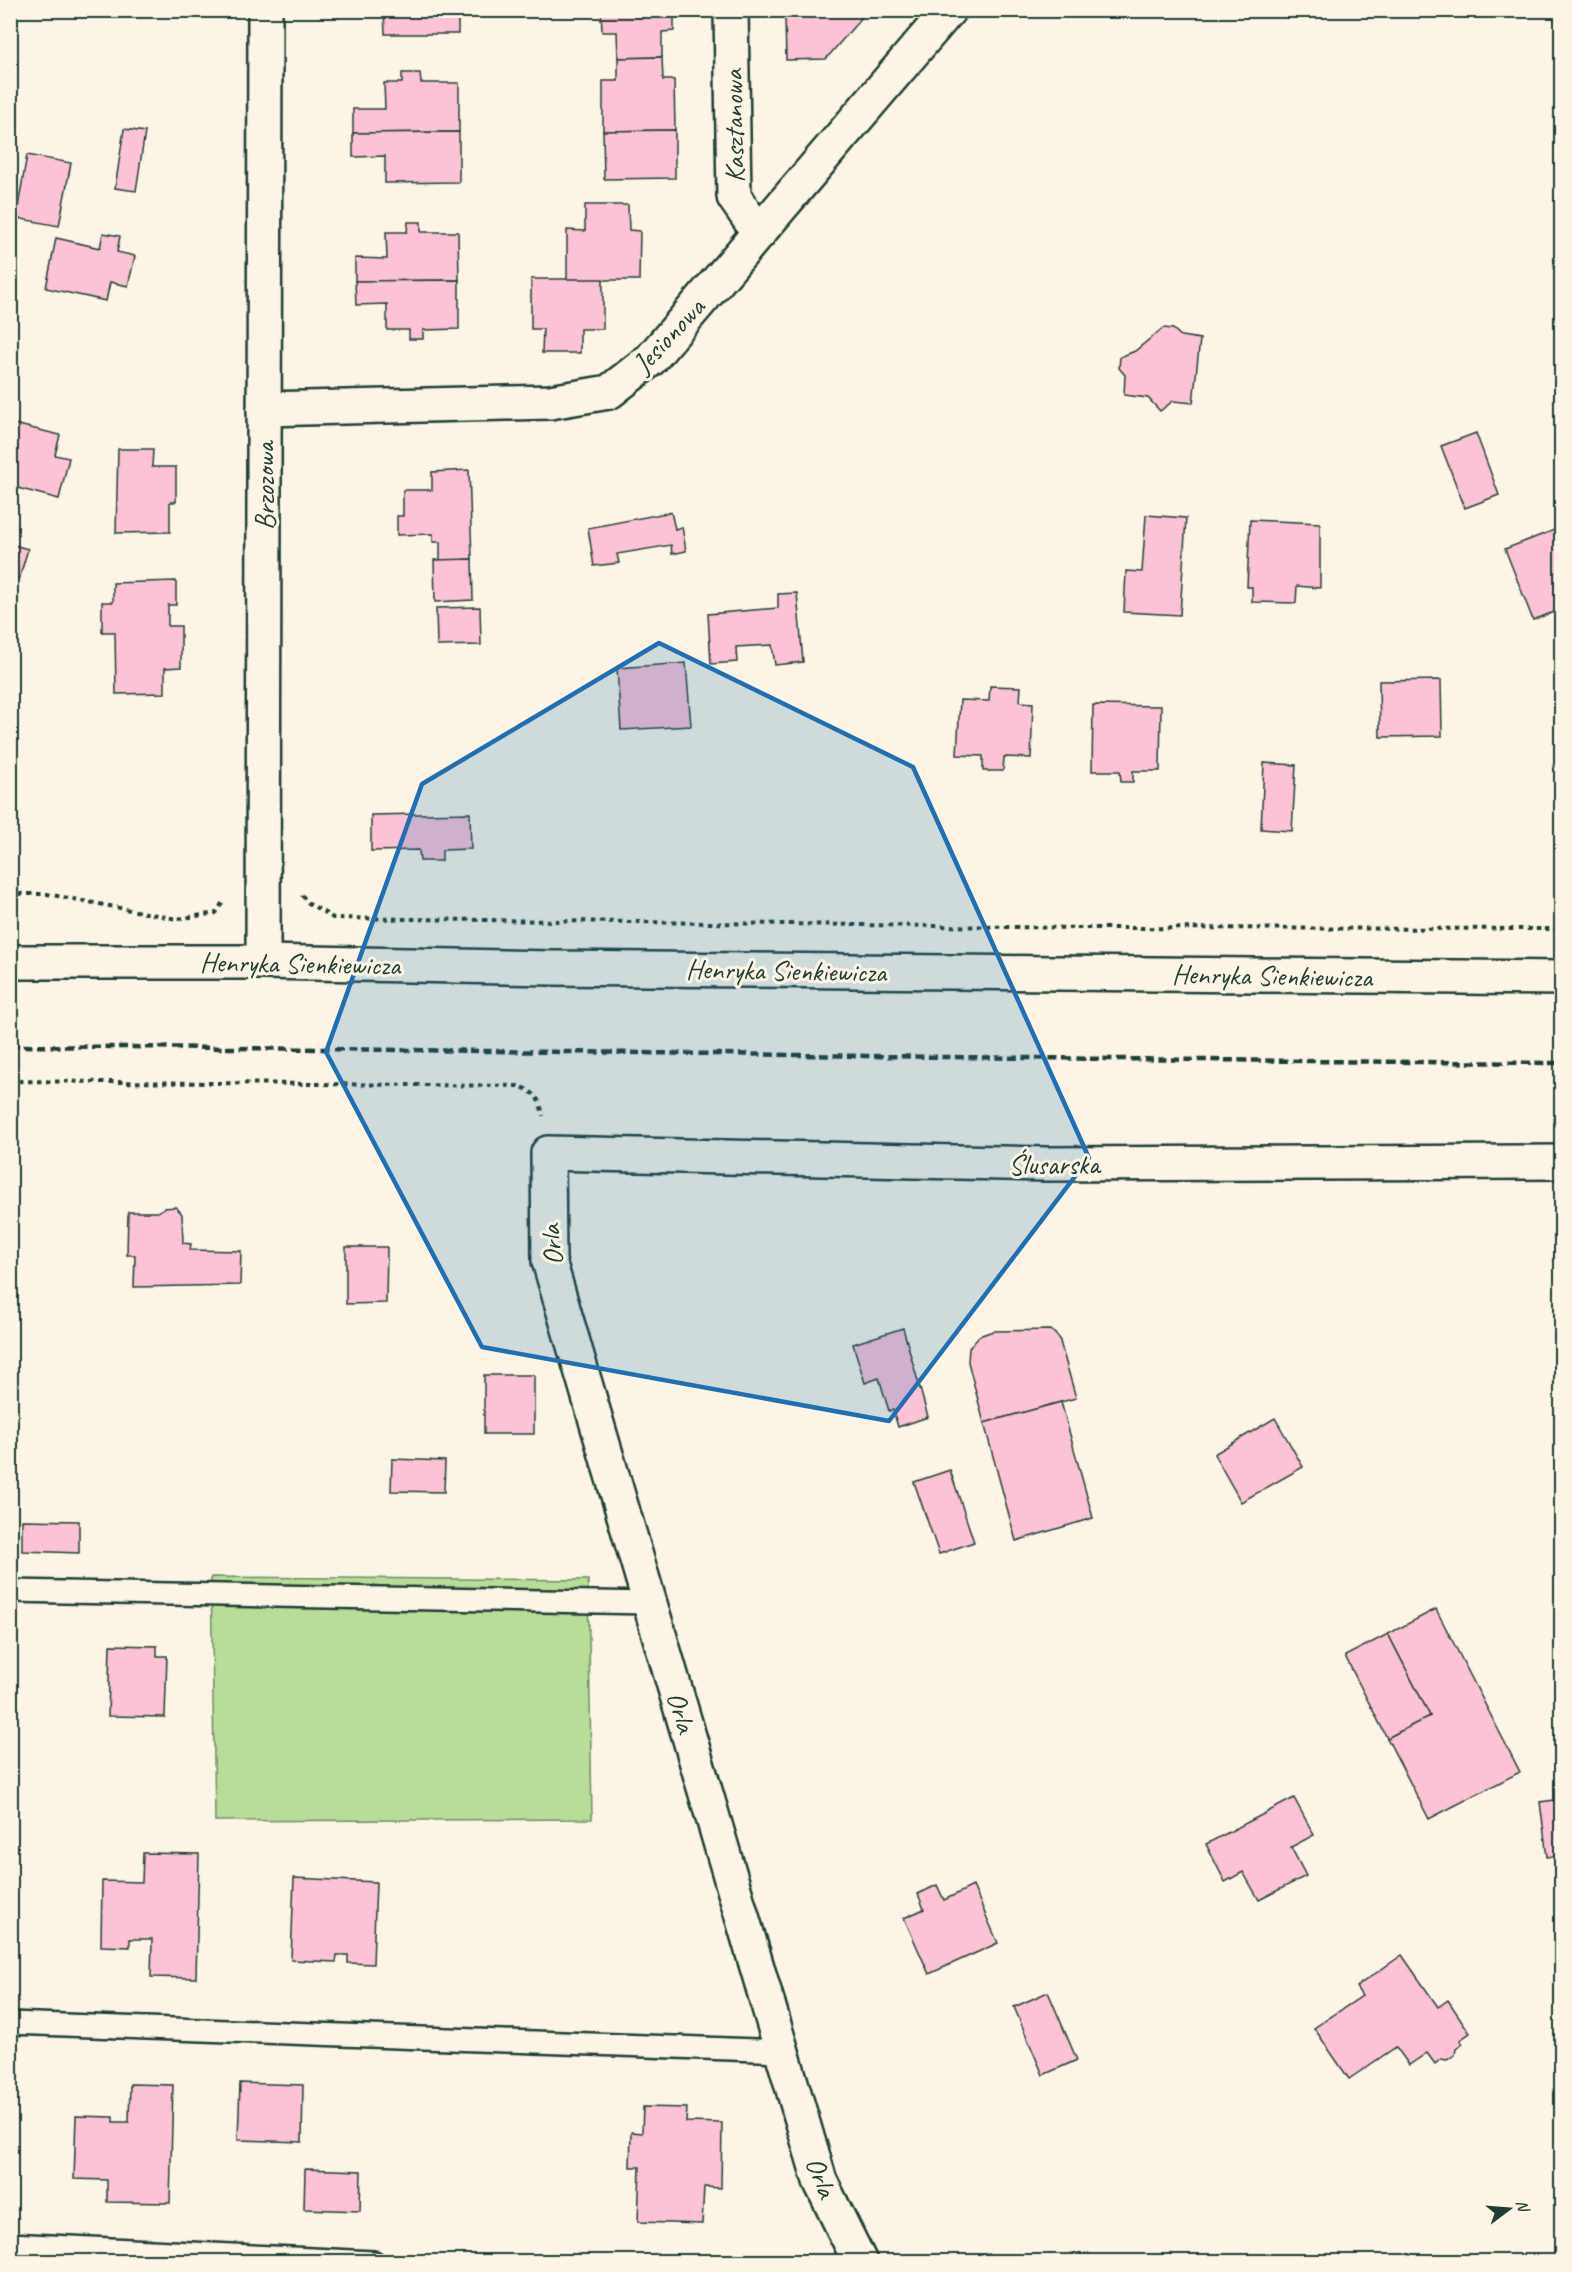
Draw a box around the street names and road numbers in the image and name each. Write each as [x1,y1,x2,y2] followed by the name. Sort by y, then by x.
[715,67,752,183] street label: Kasztanowa
[623,289,713,382] street label: Jesionowa
[247,439,282,530] street label: Brzozowa
[200,944,402,983] street label: Henryka Sienkiewicza
[686,951,888,990] street label: Henryka Sienkiewicza
[1172,956,1374,995] street label: Henryka Sienkiewicza
[1009,1147,1102,1182] street label: Ślusarska
[532,1221,571,1267] street label: Orla
[659,1687,705,1739] street label: Orla
[798,2152,846,2204] street label: Orla

